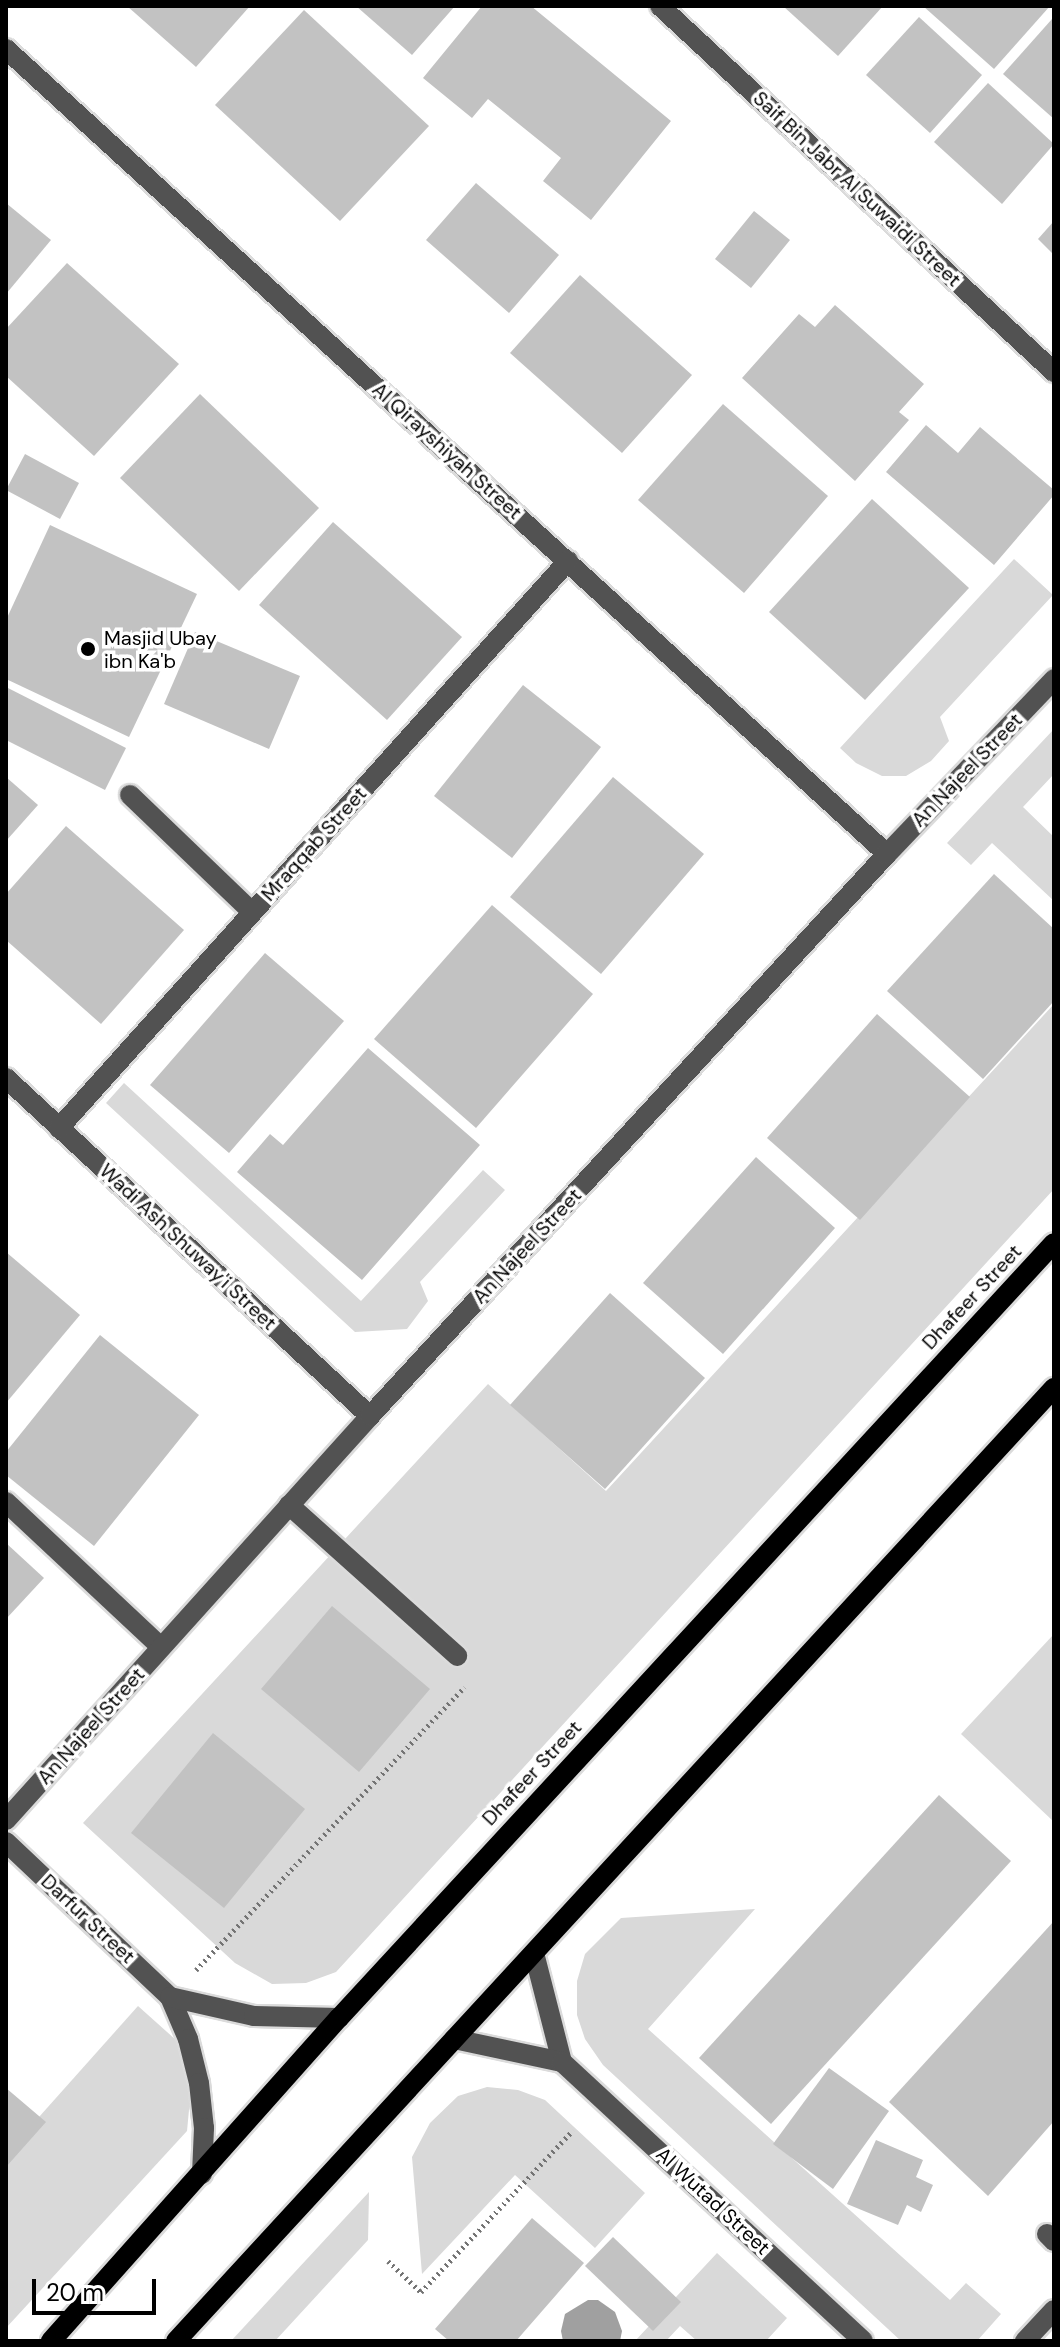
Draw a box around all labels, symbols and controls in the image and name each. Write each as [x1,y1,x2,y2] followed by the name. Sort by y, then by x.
[748,86,966,292] street label: Saif Bin Jabr Al Suwaidi Street
[367,377,527,525] street label: Al Qirayshiyah Street
[104,626,217,673] place label: Masjid Ubay ibn Ka'b
[79,640,97,658] marker: Masjid Ubay ibn Ka'b
[907,708,1027,832] street label: An Najeel Street
[256,782,372,906] street label: Mraqqab Street
[95,1159,281,1335] street label: Wadi Ash Shuway'i Street
[467,1183,587,1309] street label: An Najeel Street
[917,1240,1027,1354] street label: Dhafeer Street
[32,1663,150,1789] street label: An Najeel Street
[477,1716,587,1830] street label: Dhafeer Street
[36,1869,140,1969] street label: Darfur Street
[651,2142,775,2260] street label: Al Wutad Street
[36,2263,160,2313] scale bar
[46,2277,104,2308] text: 20 m

